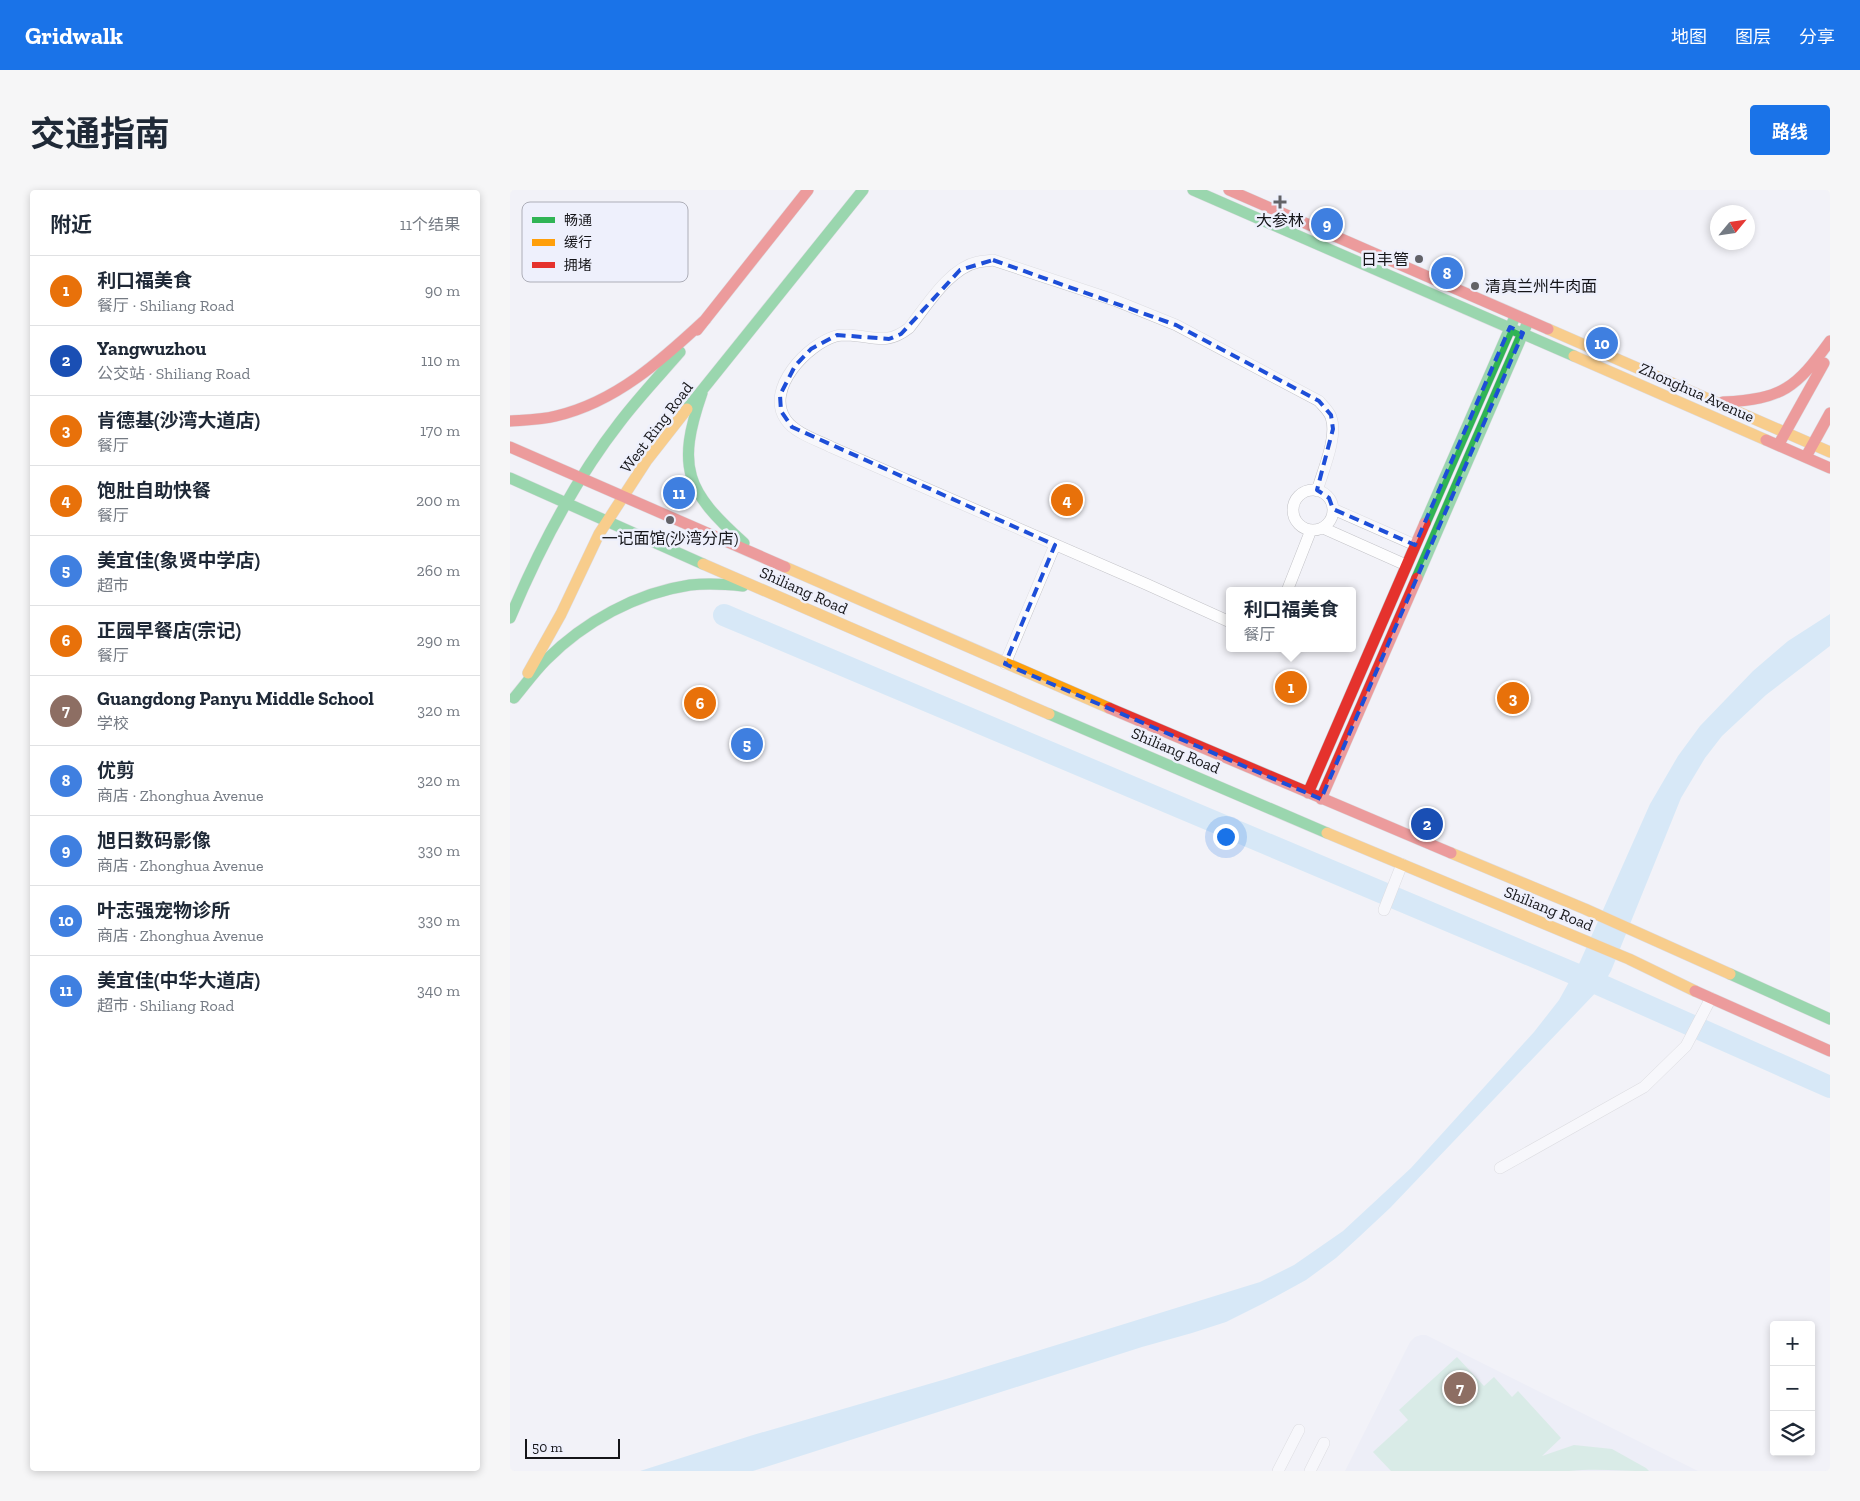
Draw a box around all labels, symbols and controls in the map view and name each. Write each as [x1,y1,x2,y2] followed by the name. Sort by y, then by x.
[25,21,123,50] text: Gridwalk
[1671,26,1707,48] text: 地图
[1735,26,1771,48] text: 图层
[1799,26,1835,48] text: 分享
[1750,105,1830,155] button: 路线
[30,113,170,155] text: 交通指南
[1274,196,1286,208] marker: 大参林
[522,202,688,282] legend
[1311,205,1343,243] pin: 9
[1710,205,1755,250] north arrow
[1256,211,1304,230] place label: 大参林
[50,212,92,237] text: 附近
[564,212,592,229] text: 畅通
[400,215,460,234] text: 11个结果
[564,234,592,251] text: 缓行
[1361,250,1409,269] place label: 日丰管
[1413,253,1425,265] marker: 日丰管
[1431,254,1463,292] pin: 8
[564,257,592,274] text: 拥堵
[97,269,192,292] text: 利口福美食
[1485,277,1597,296] place label: 清真兰州牛肉面
[1469,280,1481,292] marker: 清真兰州牛肉面
[63,281,69,300] text: 1
[425,281,460,300] text: 90 m
[97,296,234,315] text: 餐厅 · Shiliang Road
[1586,324,1618,362] pin: 10
[97,337,206,360] text: Yangwuzhou
[62,351,70,370] text: 2
[421,351,460,370] text: 110 m
[1636,359,1757,426] street label: Zhonghua Avenue
[97,364,250,383] text: 公交站 · Shiliang Road
[616,378,697,476] street label: West Ring Road
[97,409,260,432] text: 肯德基(沙湾大道店)
[62,421,70,440] text: 3
[420,421,460,440] text: 170 m
[97,436,129,455] text: 餐厅
[663,474,695,512] pin: 11
[97,479,211,502] text: 饱肚自助快餐
[1051,481,1083,519] pin: 4
[61,491,71,510] text: 4
[416,491,460,510] text: 200 m
[97,506,129,525] text: 餐厅
[664,514,676,526] marker: 一记面馆(沙湾分店)
[602,529,738,548] place label: 一记面馆(沙湾分店)
[97,549,260,572] text: 美宜佳(象贤中学店)
[62,561,70,580] text: 5
[417,561,460,580] text: 260 m
[757,563,851,618] street label: Shiliang Road
[97,576,129,595] text: 超市
[1226,587,1356,652] popup
[1243,598,1339,621] text: 利口福美食
[97,619,241,642] text: 正园早餐店(宗记)
[1243,625,1276,644] text: 餐厅
[62,631,70,650] text: 6
[417,631,460,650] text: 290 m
[97,646,129,665] text: 餐厅
[1275,668,1307,706] pin: 1
[1497,679,1529,717] pin: 3
[684,684,716,722] pin: 6
[97,687,374,710] text: Guangdong Panyu Middle School
[62,701,70,720] text: 7
[417,701,460,720] text: 320 m
[97,714,129,733] text: 学校
[1129,723,1223,778] street label: Shiliang Road
[731,725,763,763] pin: 5
[97,759,135,782] text: 优剪
[62,771,70,790] text: 8
[417,771,460,790] text: 320 m
[97,786,264,805] text: 商店 · Zhonghua Avenue
[1411,805,1443,843] pin: 2
[1213,824,1239,850] your location
[97,829,211,852] text: 旭日数码影像
[62,841,70,860] text: 9
[418,841,460,860] text: 330 m
[97,856,264,875] text: 商店 · Zhonghua Avenue
[1501,882,1596,935] street label: Shiliang Road
[97,899,230,922] text: 叶志强宠物诊所
[58,911,74,930] text: 10
[418,911,460,930] text: 330 m
[97,926,264,945] text: 商店 · Zhonghua Avenue
[97,969,260,992] text: 美宜佳(中华大道店)
[60,981,72,1000] text: 11
[417,981,460,1000] text: 340 m
[97,996,234,1015] text: 超市 · Shiliang Road
[1770,1321,1815,1456] map controls
[1770,1321,1815,1366] button: +
[1770,1366,1815,1411] button: −
[1444,1369,1476,1407] pin: 7
[1770,1411,1815,1456] button: layers
[525,1436,620,1459] scale bar
[532,1439,563,1456] text: 50 m

